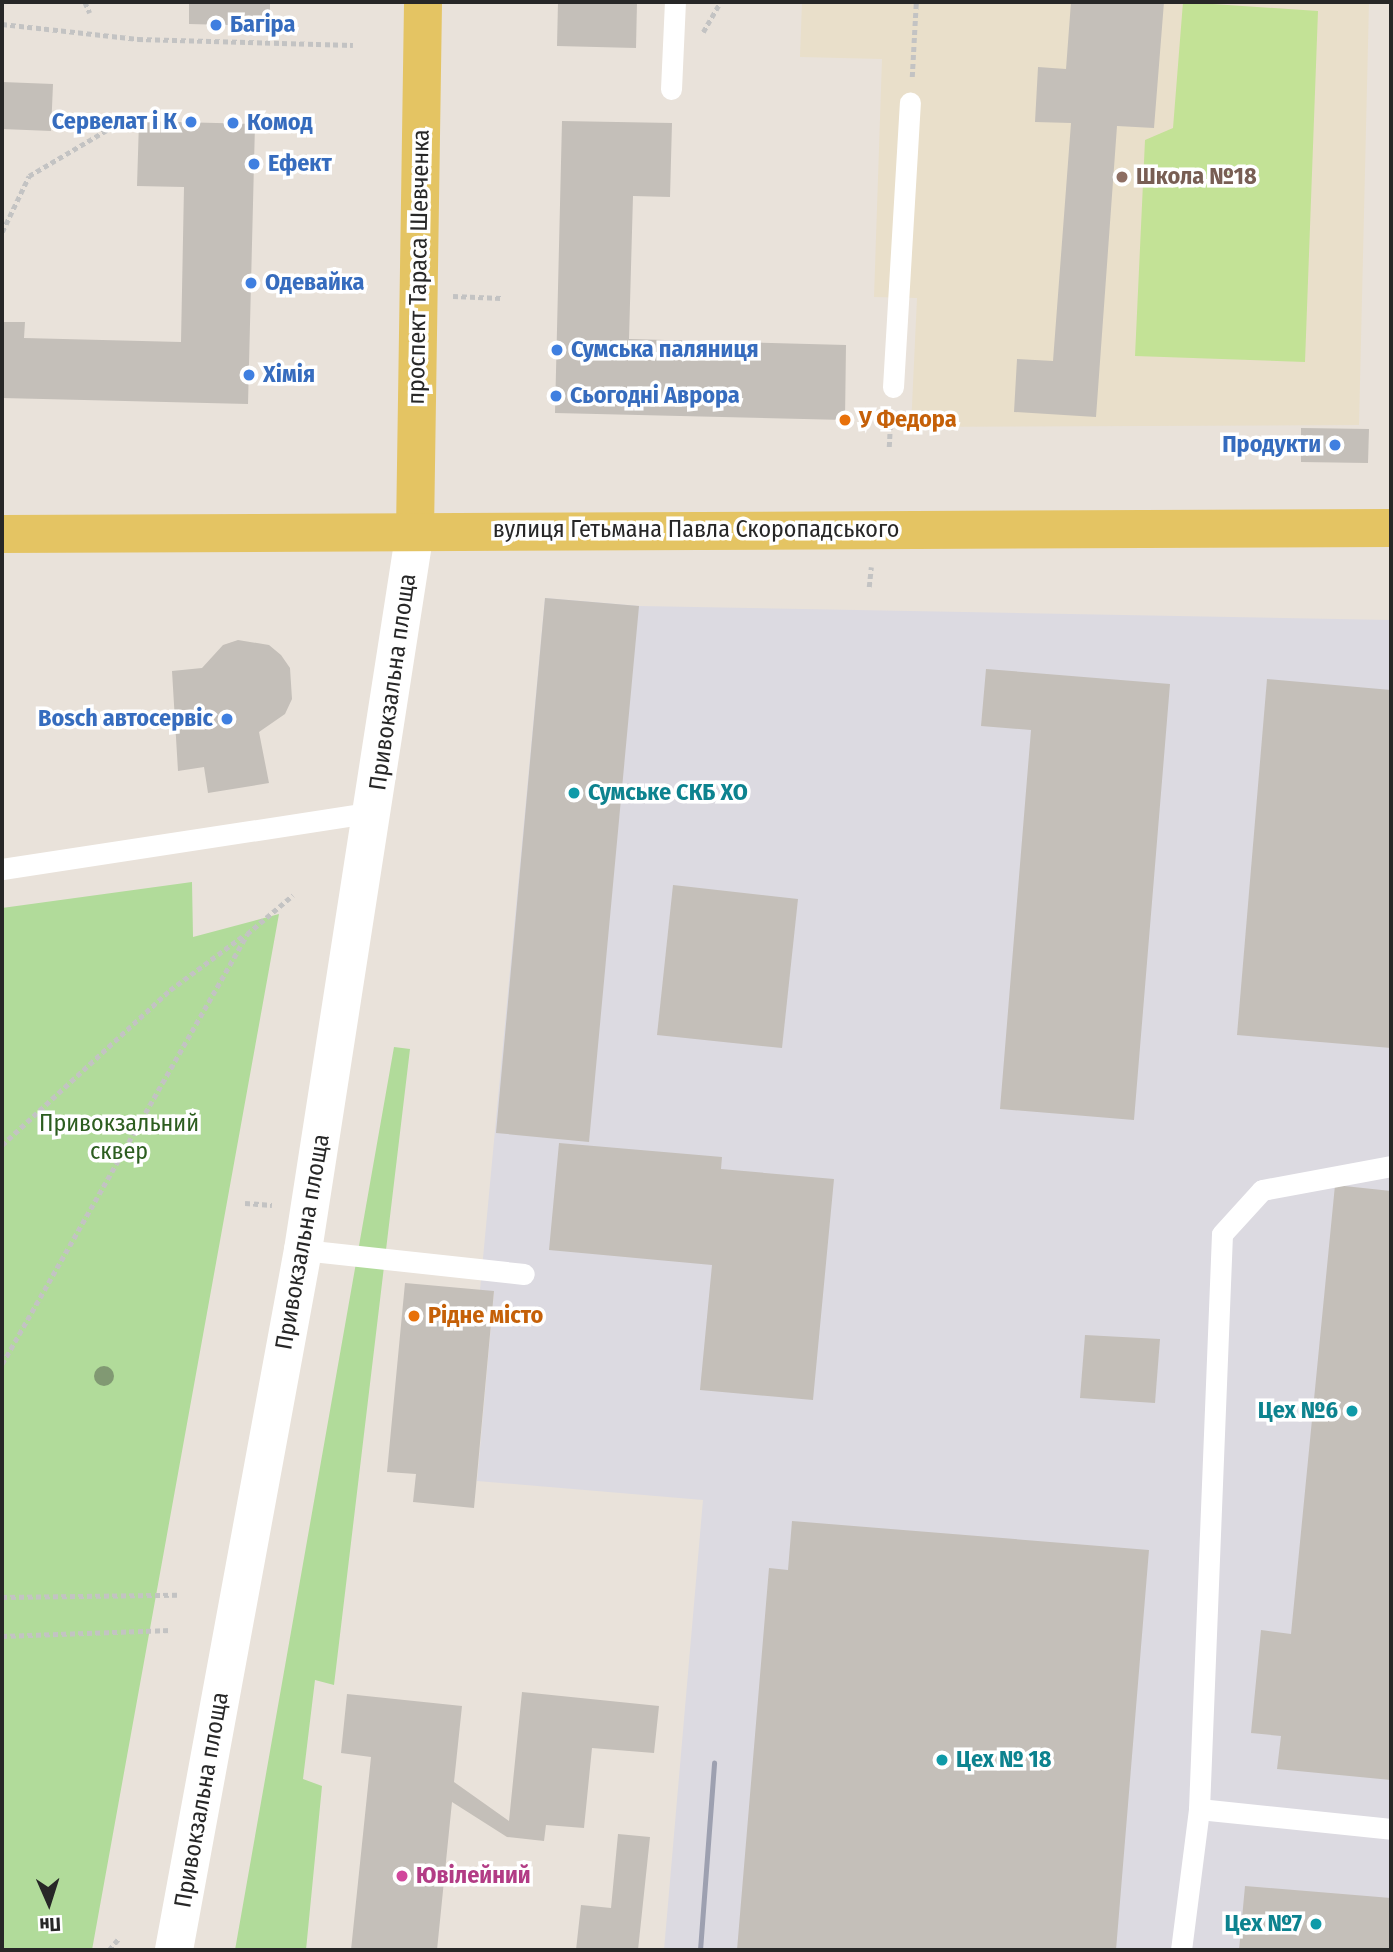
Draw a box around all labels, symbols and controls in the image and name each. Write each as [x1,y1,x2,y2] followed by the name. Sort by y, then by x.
[230,11,295,39] place label: Багіра
[208,17,224,33] marker: Багіра
[52,108,177,136] place label: Сервелат і К
[247,109,313,137] place label: Комод
[183,114,199,130] marker: Сервелат і К
[225,115,241,131] marker: Комод
[402,129,436,405] street label: проспект Тараса Шевченка
[268,150,332,178] place label: Ефект
[246,156,262,172] marker: Ефект
[1136,163,1257,191] place label: Школа №18
[1114,169,1130,185] marker: Школа №18
[265,269,364,297] place label: Одевайка
[243,275,259,291] marker: Одевайка
[571,336,759,364] place label: Сумська паляниця
[549,342,565,358] marker: Сумська паляниця
[263,361,315,389] place label: Хімія
[241,367,257,383] marker: Хімія
[570,382,740,410] place label: Сьогодні Аврора
[548,388,564,404] marker: Сьогодні Аврора
[859,406,957,434] place label: У Федора
[837,412,853,428] marker: У Федора
[1222,431,1321,459] place label: Продукти
[1327,437,1343,453] marker: Продукти
[493,516,899,544] street label: вулиця Гетьмана Павла Скоропадського
[364,572,422,792] street label: Привокзальна площа
[38,705,213,733] place label: Bosch автосервіс
[219,711,235,727] marker: Bosch автосервіс
[588,779,748,807] place label: Сумське СКБ ХО
[566,785,582,801] marker: Сумське СКБ ХО
[39,1110,199,1166] park label: Привокзальний сквер
[270,1132,336,1352] street label: Привокзальна площа
[428,1302,543,1330] place label: Рідне місто
[406,1308,422,1324] marker: Рідне місто
[1258,1397,1338,1425] place label: Цех №6
[1344,1403,1360,1419] marker: Цех №6
[169,1690,235,1910] street label: Привокзальна площа
[956,1746,1051,1774] place label: Цех № 18
[934,1752,950,1768] marker: Цех № 18
[416,1862,531,1890] place label: Ювілейний
[14,1868,84,1938] north arrow
[394,1868,410,1884] marker: Ювілейний
[1224,1910,1302,1938] place label: Цех №7
[39,1912,61,1937] text: Пн
[1308,1916,1324,1932] marker: Цех №7

